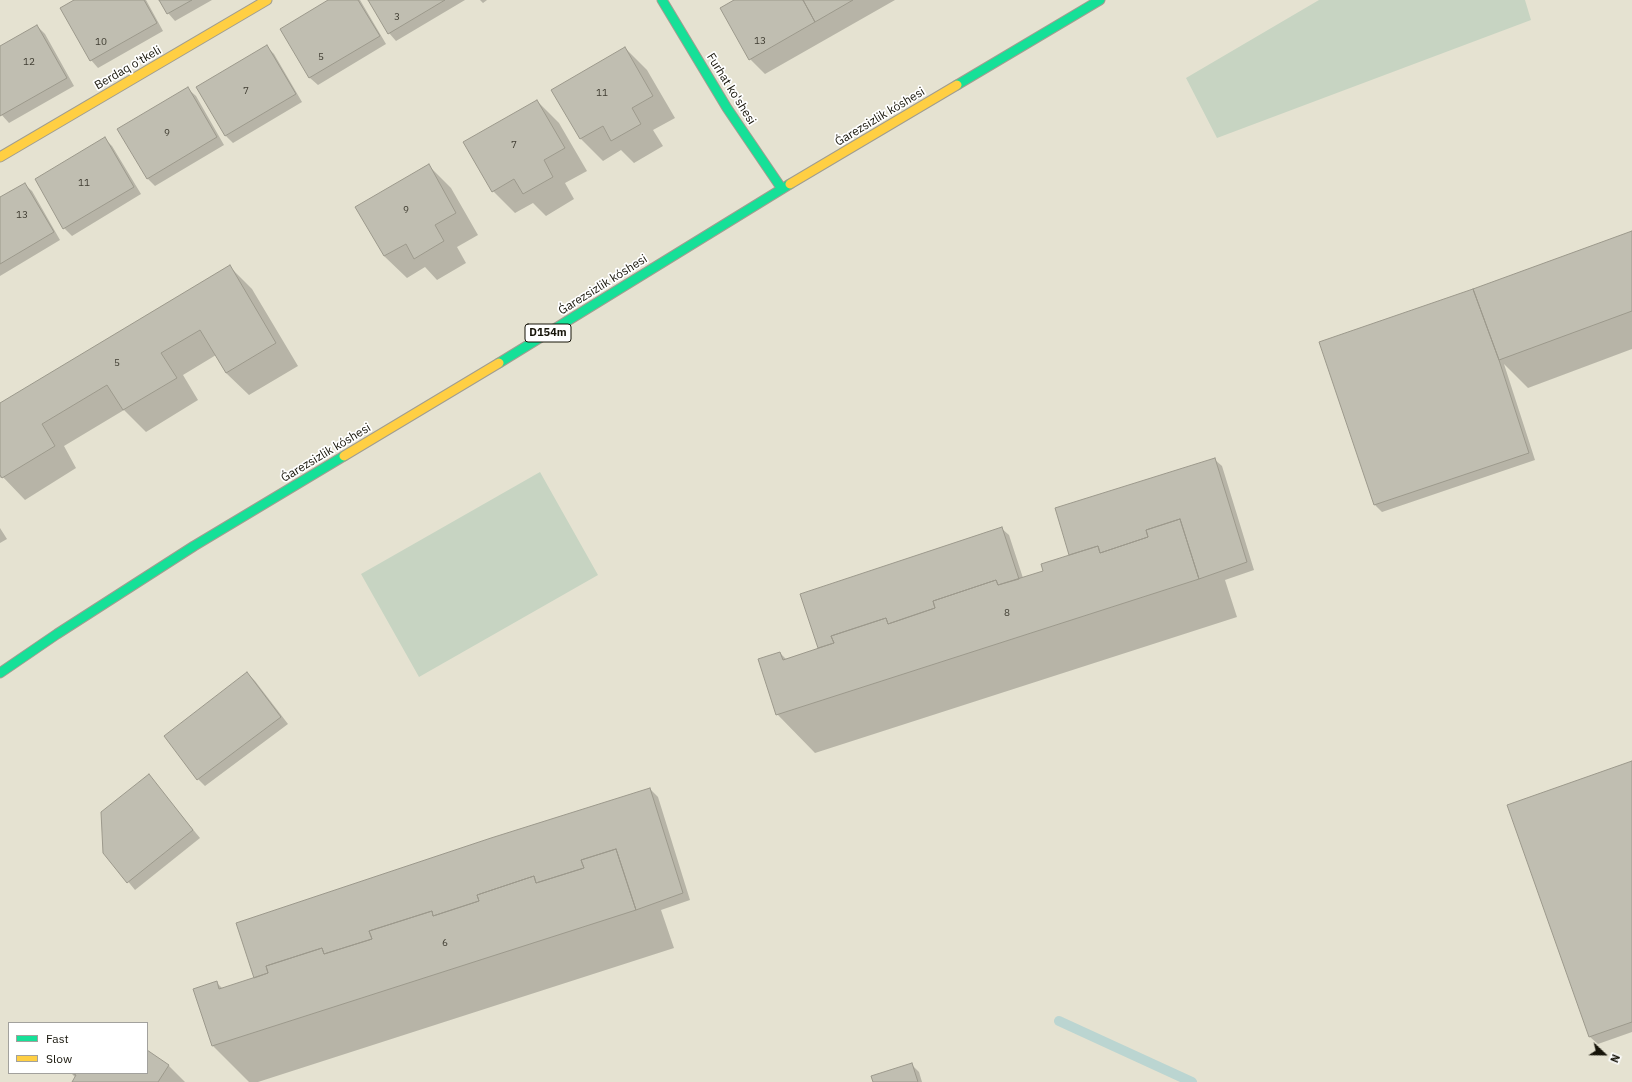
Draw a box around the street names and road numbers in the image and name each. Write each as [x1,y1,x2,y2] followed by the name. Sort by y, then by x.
[92,43,164,93] street label: Berdaq o'tkeli
[703,51,759,127] street label: Furhat ko'shesi
[833,85,927,149] street label: Ǵarezsizlik kóshesi
[556,252,650,318] street label: Ǵarezsizlik kóshesi
[525,324,571,342] road number: D154m
[279,421,373,485] street label: Ǵarezsizlik kóshesi

